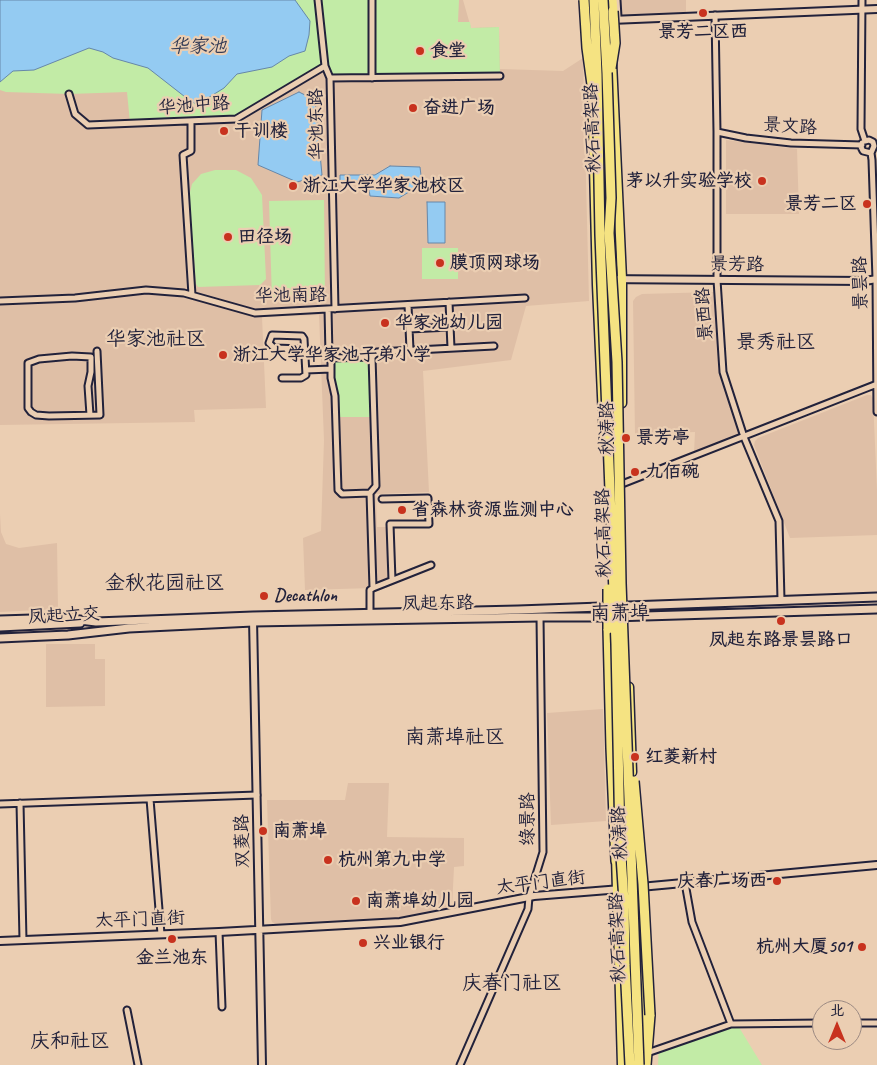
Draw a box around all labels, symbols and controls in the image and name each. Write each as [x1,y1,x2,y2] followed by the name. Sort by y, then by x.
[697,7,709,19] marker: 景芳二区西
[658,21,748,43] place label: 景芳二区西
[170,36,226,58] water label: 华家池
[430,40,466,62] place label: 食堂
[414,45,426,57] marker: 食堂
[581,83,605,173] street label: 秋石高架路
[306,88,328,160] street label: 华池东路
[157,93,231,119] street label: 华池中路
[423,97,495,119] place label: 奋进广场
[407,102,419,114] marker: 奋进广场
[762,114,818,140] street label: 景文路
[234,120,288,142] place label: 干训楼
[218,125,230,137] marker: 干训楼
[626,170,752,192] place label: 茅以升实验学校
[303,175,465,197] place label: 浙江大学华家池校区
[756,175,768,187] marker: 茅以升实验学校
[287,180,299,192] marker: 浙江大学华家池校区
[785,193,857,215] place label: 景芳二区
[861,198,873,210] marker: 景芳二区
[238,226,292,248] place label: 田径场
[222,231,234,243] marker: 田径场
[450,252,540,274] place label: 膜顶网球场
[710,254,764,276] street label: 景芳路
[850,256,872,310] street label: 景昙路
[434,257,446,269] marker: 膜顶网球场
[255,285,327,307] street label: 华池南路
[692,286,718,342] street label: 景西路
[395,312,503,334] place label: 华家池幼儿园
[379,317,391,329] marker: 华家池幼儿园
[106,328,206,352] district label: 华家池社区
[736,331,816,355] district label: 景秀社区
[233,344,431,366] place label: 浙江大学华家池子弟小学
[217,349,229,361] marker: 浙江大学华家池子弟小学
[596,401,618,455] street label: 秋涛路
[636,427,690,449] place label: 景芳亭
[620,432,632,444] marker: 景芳亭
[645,461,699,483] place label: 九佰碗
[629,466,641,478] marker: 九佰碗
[592,488,616,578] street label: 秋石高架路
[412,499,574,521] place label: 省森林资源监测中心
[396,504,408,516] marker: 省森林资源监测中心
[105,572,225,596] district label: 金秋花园社区
[274,585,337,607] place label: Decathlon
[258,590,270,602] marker: Decathlon
[402,593,474,615] street label: 凤起东路
[590,602,650,626] district label: 南萧埠
[27,603,101,629] street label: 凤起立交
[775,615,787,627] marker: 凤起东路景昙路口
[709,629,853,651] place label: 凤起东路景昙路口
[405,726,505,750] district label: 南萧埠社区
[645,746,717,768] place label: 红菱新村
[629,751,641,763] marker: 红菱新村
[517,792,539,846] street label: 绿景路
[608,805,632,861] street label: 秋涛路
[232,814,254,868] street label: 双菱路
[273,820,327,842] place label: 南萧埠
[257,825,269,837] marker: 南萧埠
[338,849,446,871] place label: 杭州第九中学
[322,854,334,866] marker: 杭州第九中学
[495,867,587,899] street label: 太平门直街
[677,870,767,892] place label: 庆春广场西
[771,875,783,887] marker: 庆春广场西
[366,890,474,912] place label: 南萧埠幼儿园
[606,893,630,983] street label: 秋石高架路
[350,895,362,907] marker: 南萧埠幼儿园
[95,908,185,932] street label: 太平门直街
[373,932,445,954] place label: 兴业银行
[166,933,178,945] marker: 金兰池东
[756,936,852,958] place label: 杭州大厦501
[357,937,369,949] marker: 兴业银行
[856,941,868,953] marker: 杭州大厦501
[136,947,208,969] place label: 金兰池东
[462,972,562,996] district label: 庆春门社区
[812,1000,862,1050] north arrow
[830,1002,844,1019] text: 北
[30,1030,110,1054] district label: 庆和社区

